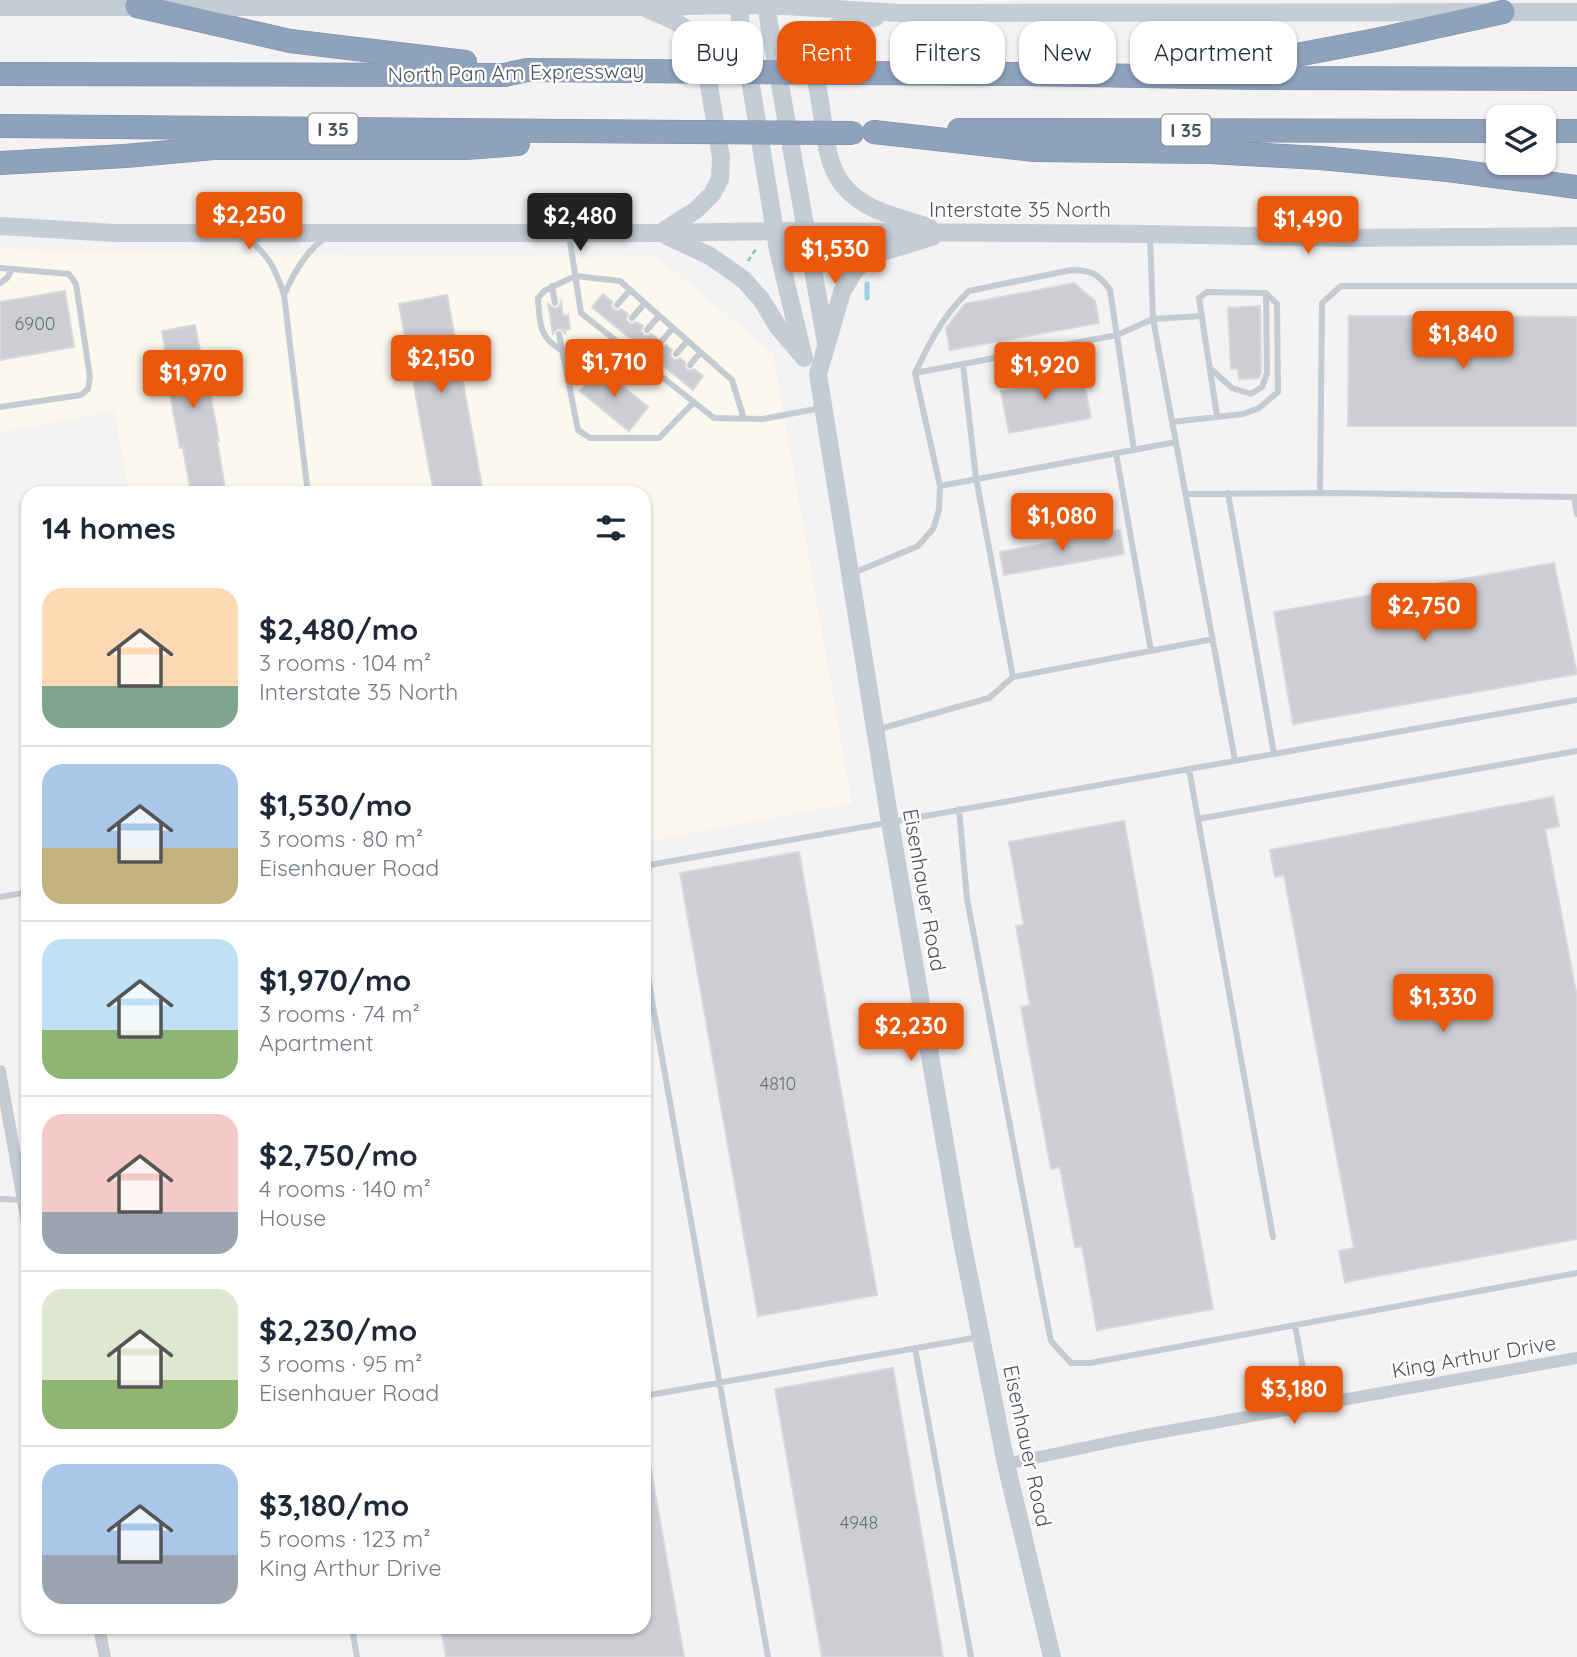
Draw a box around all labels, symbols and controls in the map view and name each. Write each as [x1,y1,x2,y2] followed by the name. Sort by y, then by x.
[672,21,763,84] chip: Buy
[777,21,876,84] chip: Rent
[890,21,1005,84] chip: Filters
[1019,21,1116,84] chip: New
[1130,21,1297,84] chip: Apartment
[387,57,645,87] street label: North Pan Am Expressway
[1486,105,1556,175] map controls
[1486,105,1556,175] button: layers
[308,113,358,144] road number: I 35
[1162,114,1210,146] road number: I 35
[192,192,306,252] pin: $2,250
[523,194,637,253] pin: $2,480
[929,196,1111,222] street label: Interstate 35 North
[1251,196,1365,256] pin: $1,490
[212,200,286,229] text: $2,250
[543,201,617,230] text: $2,480
[1273,204,1343,233] text: $1,490
[778,226,892,286] pin: $1,530
[801,234,869,263] text: $1,530
[14,312,56,335] house number: 6900
[1406,312,1520,371] pin: $1,840
[1428,319,1498,348] text: $1,840
[384,336,498,395] pin: $2,150
[557,340,671,399] pin: $1,710
[988,342,1102,402] pin: $1,920
[407,343,475,372] text: $2,150
[581,347,647,376] text: $1,710
[136,350,250,410] pin: $1,970
[1010,350,1080,379] text: $1,920
[159,358,227,387] text: $1,970
[1005,494,1119,553] pin: $1,080
[1027,501,1097,530] text: $1,080
[42,509,176,547] text: 14 homes
[592,509,630,547] icon: filters
[1367,584,1481,643] pin: $2,750
[1387,591,1461,620] text: $2,750
[259,610,418,648] text: $2,480/mo
[98,616,182,700] icon: home
[259,648,431,677] text: 3 rooms · 104 m²
[259,677,458,706] text: Interstate 35 North
[259,786,412,824] text: $1,530/mo
[98,792,182,876] icon: home
[898,807,952,973] street label: Eisenhauer Road
[259,824,423,853] text: 3 rooms · 80 m²
[259,853,439,882] text: Eisenhauer Road
[259,961,411,999] text: $1,970/mo
[98,967,182,1051] icon: home
[1386,974,1500,1034] pin: $1,330
[1409,982,1477,1011] text: $1,330
[259,999,420,1028] text: 3 rooms · 74 m²
[854,1004,968,1063] pin: $2,230
[875,1011,947,1040] text: $2,230
[259,1028,373,1057] text: Apartment
[760,1072,796,1095] house number: 4810
[259,1136,418,1174] text: $2,750/mo
[98,1142,182,1226] icon: home
[259,1174,431,1203] text: 4 rooms · 140 m²
[259,1203,326,1232] text: House
[259,1311,417,1349] text: $2,230/mo
[98,1317,182,1401] icon: home
[1389,1329,1558,1383] street label: King Arthur Drive
[259,1349,422,1378] text: 3 rooms · 95 m²
[998,1363,1058,1529] street label: Eisenhauer Road
[1237,1366,1351,1426] pin: $3,180
[1261,1374,1327,1403] text: $3,180
[259,1378,439,1407] text: Eisenhauer Road
[259,1486,409,1524] text: $3,180/mo
[98,1492,182,1576] icon: home
[840,1511,878,1534] house number: 4948
[259,1524,431,1553] text: 5 rooms · 123 m²
[259,1553,442,1582] text: King Arthur Drive

